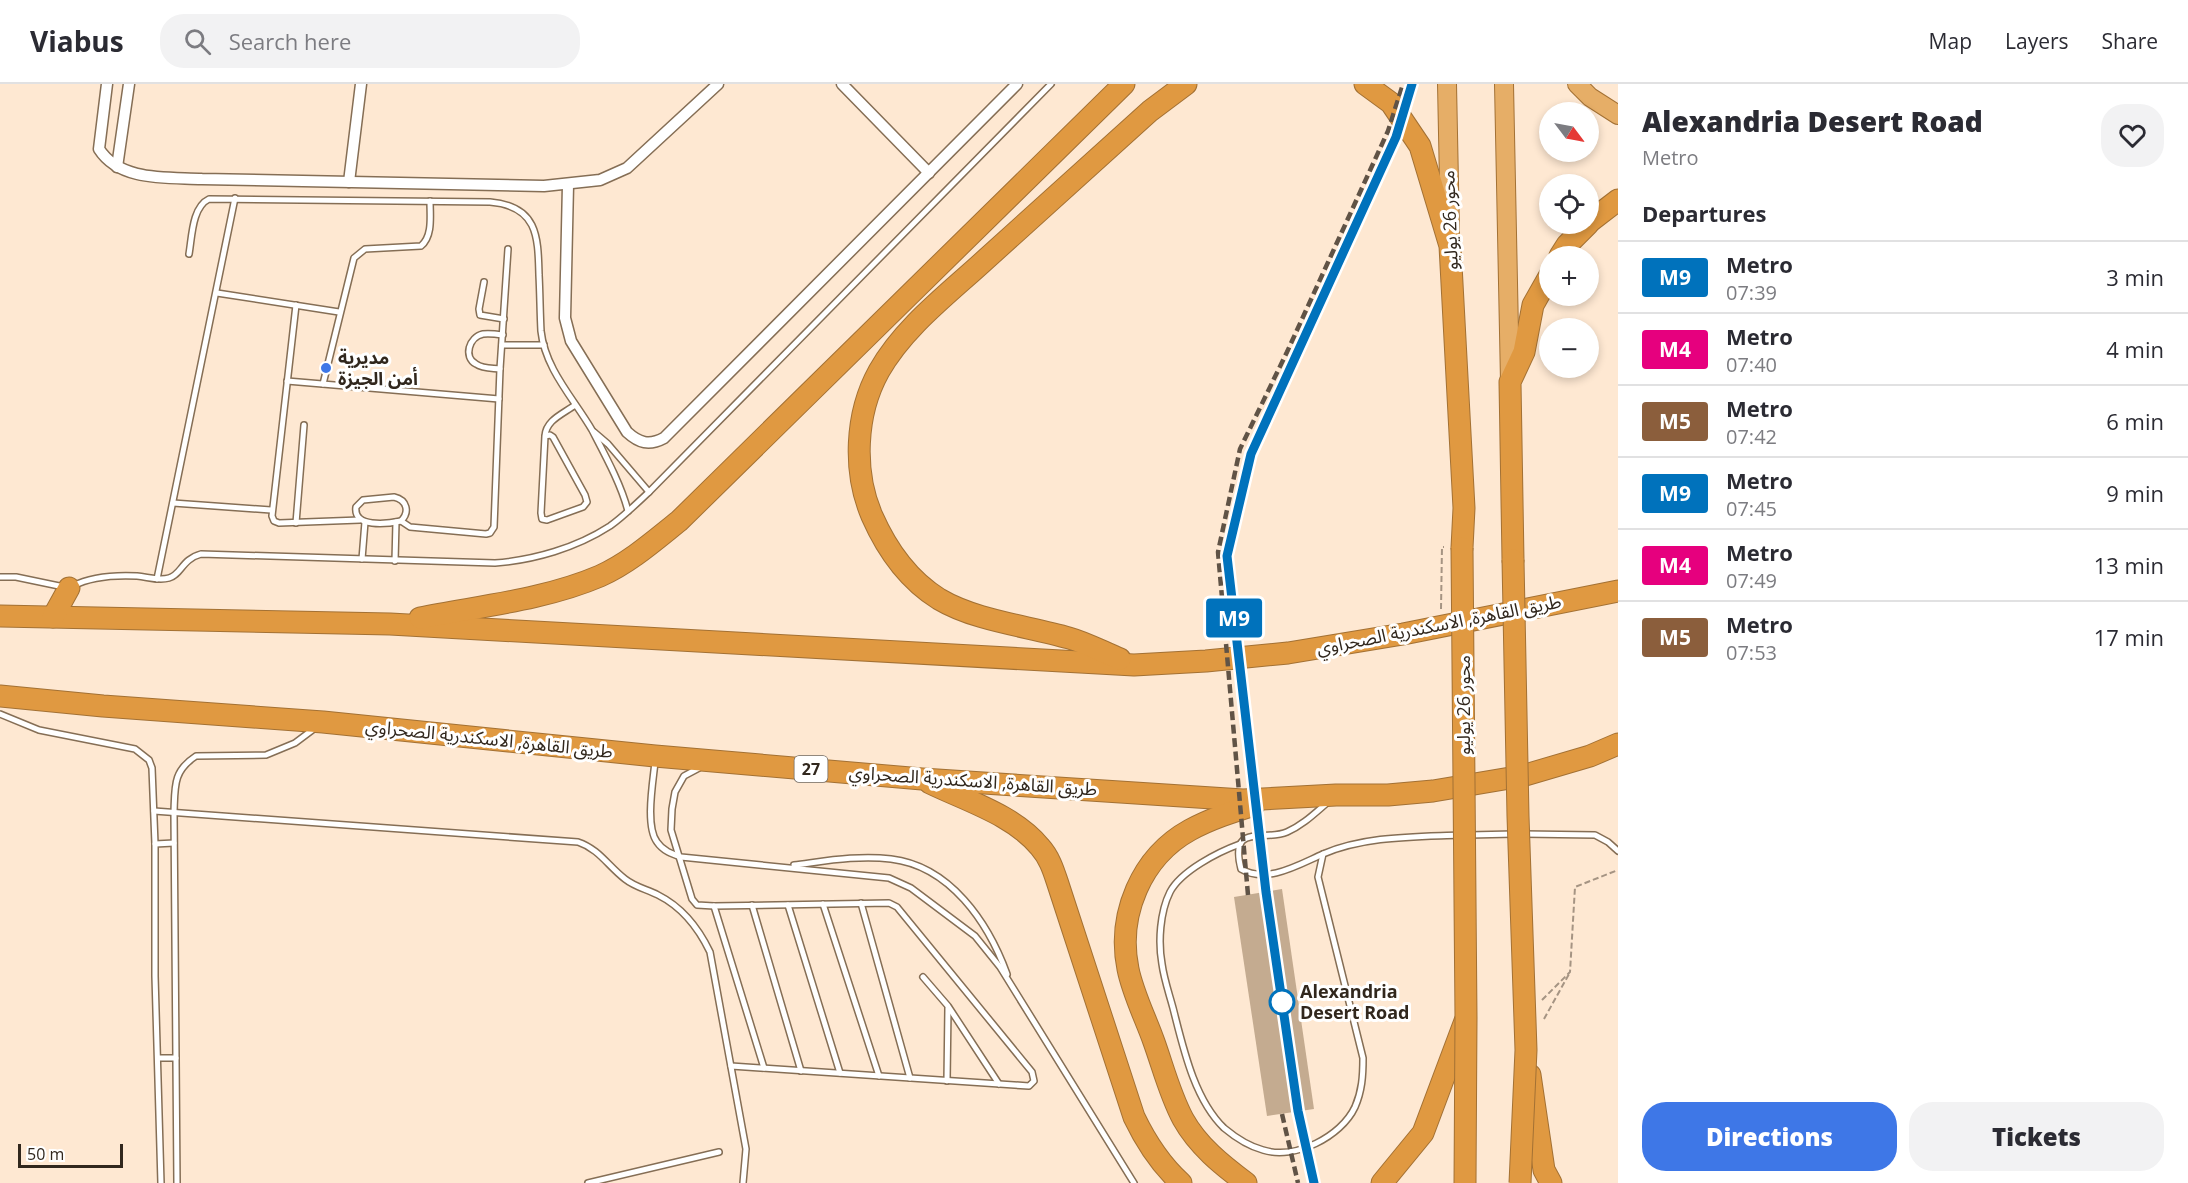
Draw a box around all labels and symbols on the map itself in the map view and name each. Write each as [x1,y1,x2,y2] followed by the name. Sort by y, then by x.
[1539,102,1599,162] north arrow
[1435,170,1463,270] street label: محور 26 يوليو
[338,345,418,390] place label: مديرية أمن الجيزة
[319,361,333,375] marker: مديرية أمن الجيزة
[1314,589,1564,662] street label: طريق القاهرة, الاسكندرية الصحراوي
[1207,598,1261,638] line badge: M9
[1451,655,1475,755] street label: محور 26 يوليو
[364,713,614,765] street label: طريق القاهرة, الاسكندرية الصحراوي
[794,756,828,782] road number: 27
[848,759,1098,803] street label: طريق القاهرة, الاسكندرية الصحراوي
[1300,979,1410,1024] place label: Alexandria Desert Road
[1269,989,1295,1015] marker: Alexandria Desert Road
[18,1141,123,1168] scale bar

